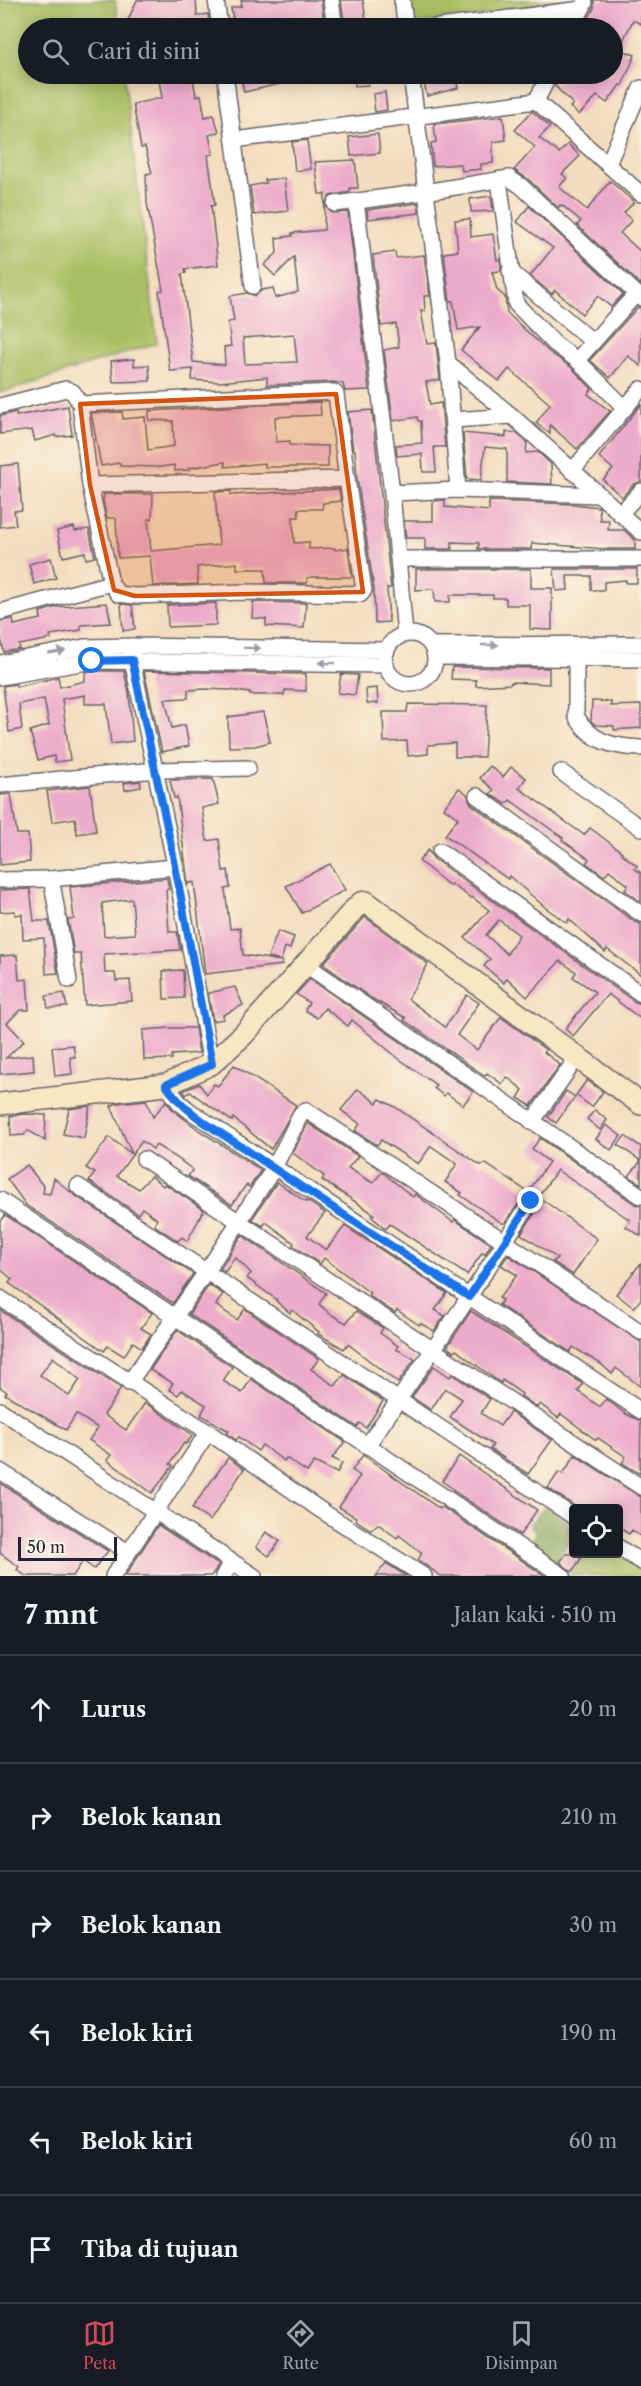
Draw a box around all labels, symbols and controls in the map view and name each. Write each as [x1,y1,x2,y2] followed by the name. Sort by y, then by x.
[18,18,623,84] search box
[39,35,72,68] icon: search
[87,38,200,65] text: Cari di sini
[480,640,499,650] one-way arrow
[243,644,262,653] one-way arrow
[48,647,67,656] one-way arrow
[78,647,104,673] route start
[318,658,337,668] one-way arrow
[517,1187,543,1213] route end
[569,1504,623,1558] map controls
[569,1504,623,1558] button: locate
[18,1534,117,1562] scale bar
[27,1537,65,1557] text: 50 m
[24,1599,98,1631] text: 7 mnt
[454,1603,617,1627] text: Jalan kaki · 510 m
[24,1693,57,1726] icon: ahead
[81,1696,146,1723] text: Lurus
[569,1697,617,1721] text: 20 m
[24,1801,57,1834] icon: right
[81,1804,222,1831] text: Belok kanan
[560,1805,617,1829] text: 210 m
[24,1909,57,1942] icon: right
[81,1912,222,1939] text: Belok kanan
[569,1913,617,1937] text: 30 m
[24,2017,57,2050] icon: left
[81,2020,193,2047] text: Belok kiri
[560,2021,617,2045] text: 190 m
[24,2125,57,2158] icon: left
[81,2128,193,2155] text: Belok kiri
[569,2129,617,2153] text: 60 m
[24,2233,57,2266] icon: arrive
[81,2236,239,2263] text: Tiba di tujuan
[83,2317,116,2373] tab: Peta
[283,2317,319,2373] tab: Rute
[485,2317,558,2373] tab: Disimpan

